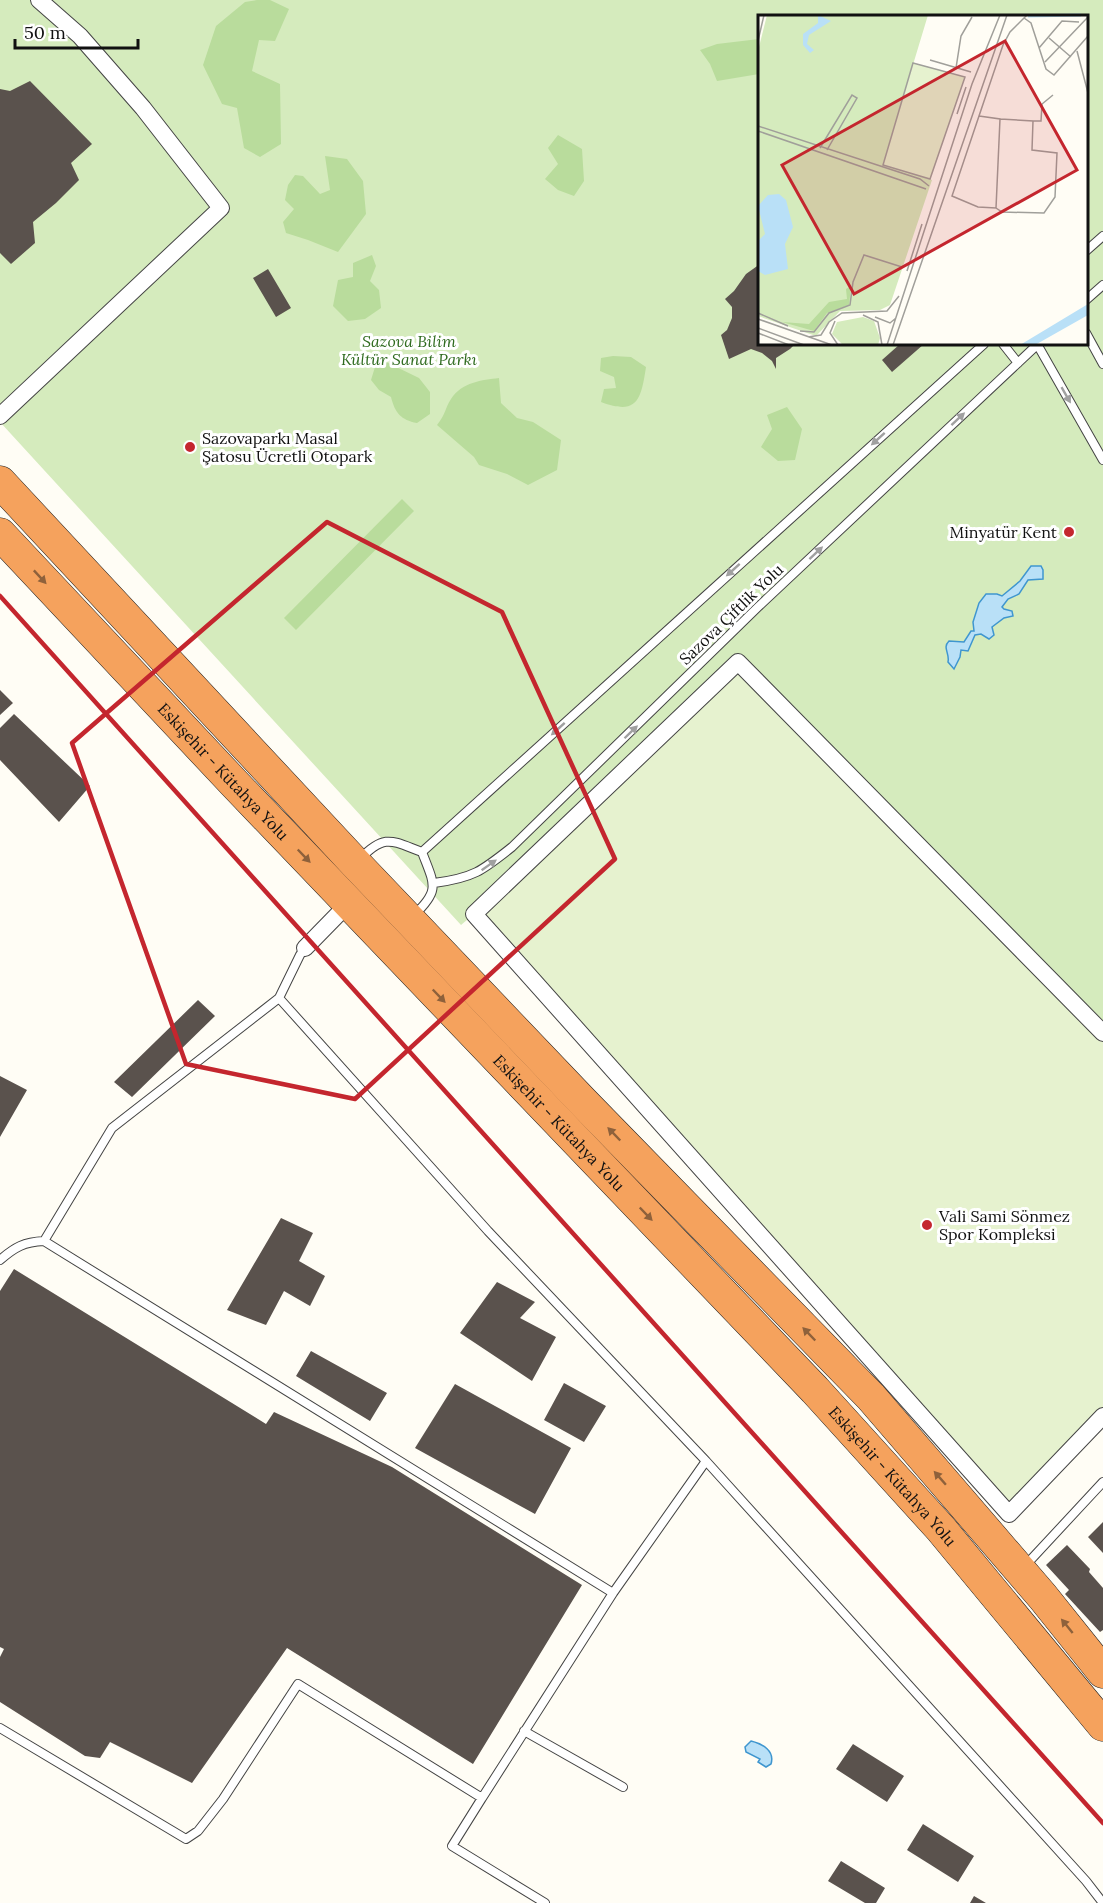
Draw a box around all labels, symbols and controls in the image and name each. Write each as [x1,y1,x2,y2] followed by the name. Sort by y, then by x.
[15,12,138,50] scale bar
[758,15,1088,345] inset map
[24,21,66,44] text: 50 m
[341,331,477,369] park label: Sazova Bilim Kültür Sanat Parkı
[1061,387,1071,404] one-way arrow
[950,412,965,426] one-way arrow
[202,428,373,466] place label: Sazovaparkı Masal Şatosu Ücretli Otopark
[871,432,886,445] one-way arrow
[183,440,197,454] marker: Sazovaparkı Masal Şatosu Ücretli Otopark
[950,522,1058,542] place label: Minyatür Kent
[1062,525,1076,539] marker: Minyatür Kent
[809,546,823,560] one-way arrow
[675,559,787,669] street label: Sazova Çiftlik Yolu
[726,563,741,577] one-way arrow
[33,569,46,584] one-way arrow
[154,699,293,844] street label: Eskişehir - Kütahya Yolu
[551,722,566,735] one-way arrow
[623,726,637,740] one-way arrow
[297,848,311,863] one-way arrow
[480,859,496,871] one-way arrow
[432,989,446,1003] one-way arrow
[489,1050,629,1196] street label: Eskişehir - Kütahya Yolu
[608,1127,622,1141] one-way arrow
[639,1206,653,1221] one-way arrow
[938,1206,1070,1244] place label: Vali Sami Sönmez Spor Kompleksi
[920,1218,934,1232] marker: Vali Sami Sönmez Spor Kompleksi
[802,1326,816,1341] one-way arrow
[825,1402,961,1550] street label: Eskişehir - Kütahya Yolu
[934,1470,947,1486] one-way arrow
[1061,1619,1073,1634] one-way arrow

